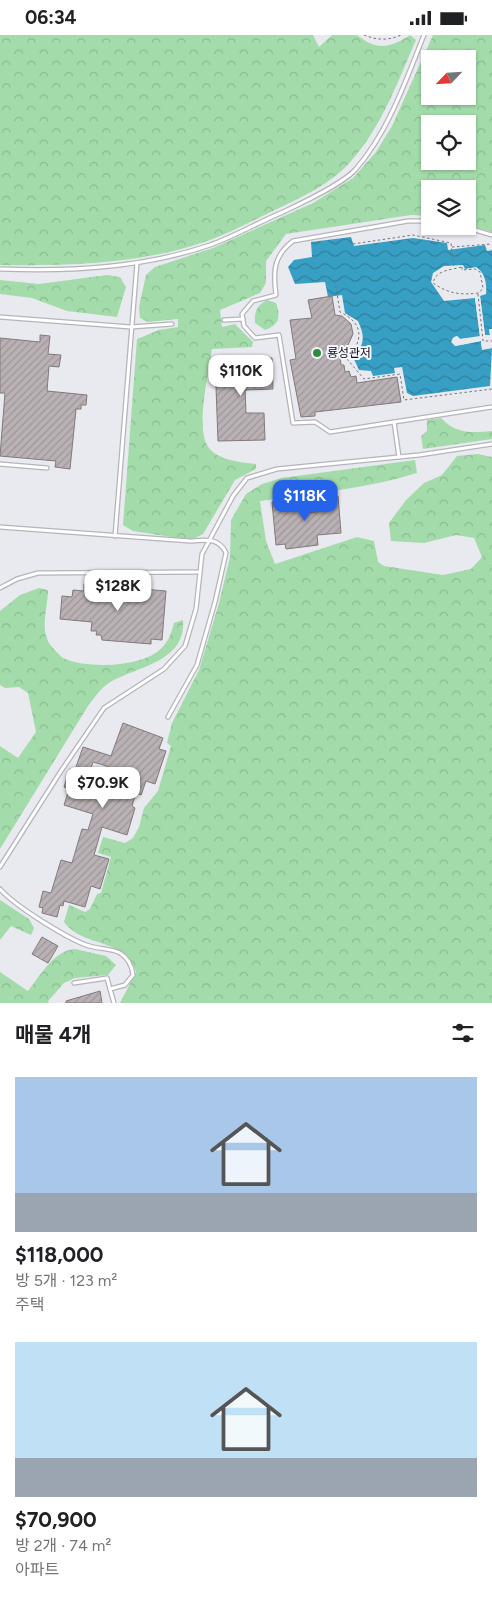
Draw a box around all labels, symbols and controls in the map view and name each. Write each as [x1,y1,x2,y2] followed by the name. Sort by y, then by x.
[25,6,77,29] text: 06:34
[421,50,476,105] north arrow
[421,50,476,235] map controls
[421,115,476,170] button: locate
[421,180,476,235] button: layers
[327,346,371,360] place label: 룡성관저
[311,347,323,359] marker: 룡성관저
[206,355,276,397] pin: $110K
[219,361,263,380] text: $110K
[270,479,340,522] pin: $118K
[284,486,326,505] text: $118K
[83,569,153,612] pin: $128K
[95,576,141,595] text: $128K
[62,767,144,809] pin: $70.9K
[77,773,129,792] text: $70.9K
[449,1019,477,1047] icon: filters
[15,1022,91,1047] text: 매물 4개
[201,1109,291,1199] icon: home
[15,1242,103,1267] text: $118,000
[15,1271,117,1290] text: 방 5개 · 123 m²
[15,1295,44,1314] text: 주택
[201,1374,291,1464] icon: home
[15,1507,97,1532] text: $70,900
[15,1536,111,1555] text: 방 2개 · 74 m²
[15,1560,59,1579] text: 아파트

